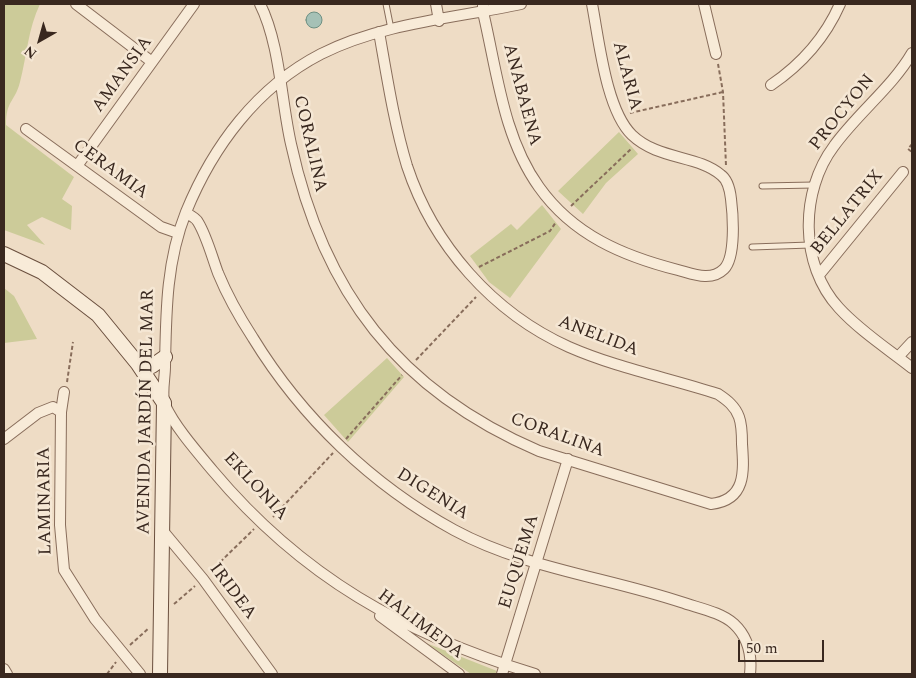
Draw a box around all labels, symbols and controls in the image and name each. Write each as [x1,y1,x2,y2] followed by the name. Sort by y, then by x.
[15,15,65,65] north arrow
[88,33,158,117] street label: AMANSIA
[606,39,646,113] street label: ALARIA
[19,40,41,64] text: N
[497,42,545,148] street label: ANABAENA
[806,70,880,156] street label: PROCYON
[287,94,331,194] street label: CORALINA
[68,135,152,205] street label: CERAMIA
[807,166,889,260] street label: BELLATRIX
[134,289,160,535] street label: AVENIDA JARDÍN DEL MAR
[555,312,641,362] street label: ANELIDA
[507,409,607,463] street label: CORALINA
[34,447,58,555] street label: LAMINARIA
[218,448,292,526] street label: EKLONIA
[392,464,472,526] street label: DIGENIA
[495,512,545,612] street label: EUQUEMA
[204,559,260,625] street label: IRIDEA
[373,586,467,664] street label: HALIMEDA
[741,630,827,662] scale bar
[746,637,778,660] text: 50 m

